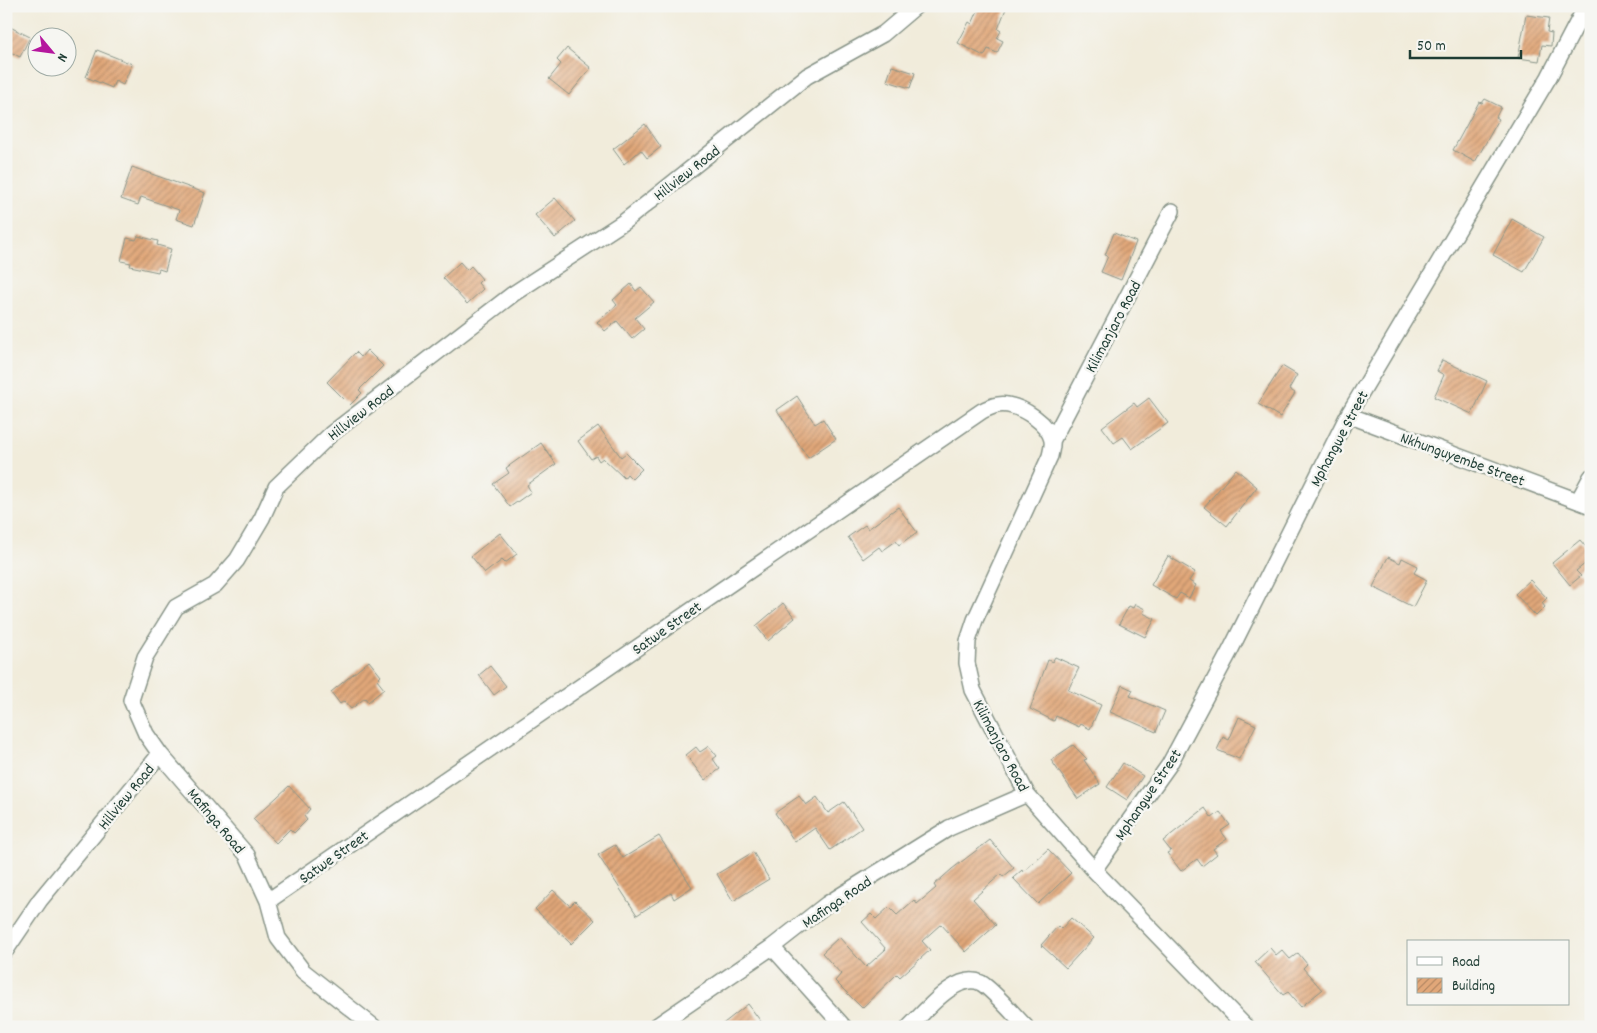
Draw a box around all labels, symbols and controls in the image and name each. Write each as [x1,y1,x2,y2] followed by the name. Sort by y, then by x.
[28,28,78,78] north arrow
[1410,28,1521,60] scale bar
[1417,36,1446,58] text: 50 m
[51,49,72,65] text: N
[649,141,726,207] street label: Hillview Road
[1080,277,1148,377] street label: Kilimanjaro Road
[323,381,400,447] street label: Hillview Road
[1305,387,1375,491] street label: Mphangwe Street
[1397,427,1528,494] street label: Nkhunguyembe Street
[628,597,707,662] street label: Satwe Street
[966,696,1034,796] street label: Kilimanjaro Road
[1110,745,1188,846] street label: Mphangwe Street
[93,760,161,836] street label: Hillview Road
[181,784,250,860] street label: Mafinga Road
[295,826,374,891] street label: Satwe Street
[798,871,877,935] street label: Mafinga Road
[1407,940,1570,1006] legend
[1452,952,1480,974] text: Road
[1452,976,1495,998] text: Building

